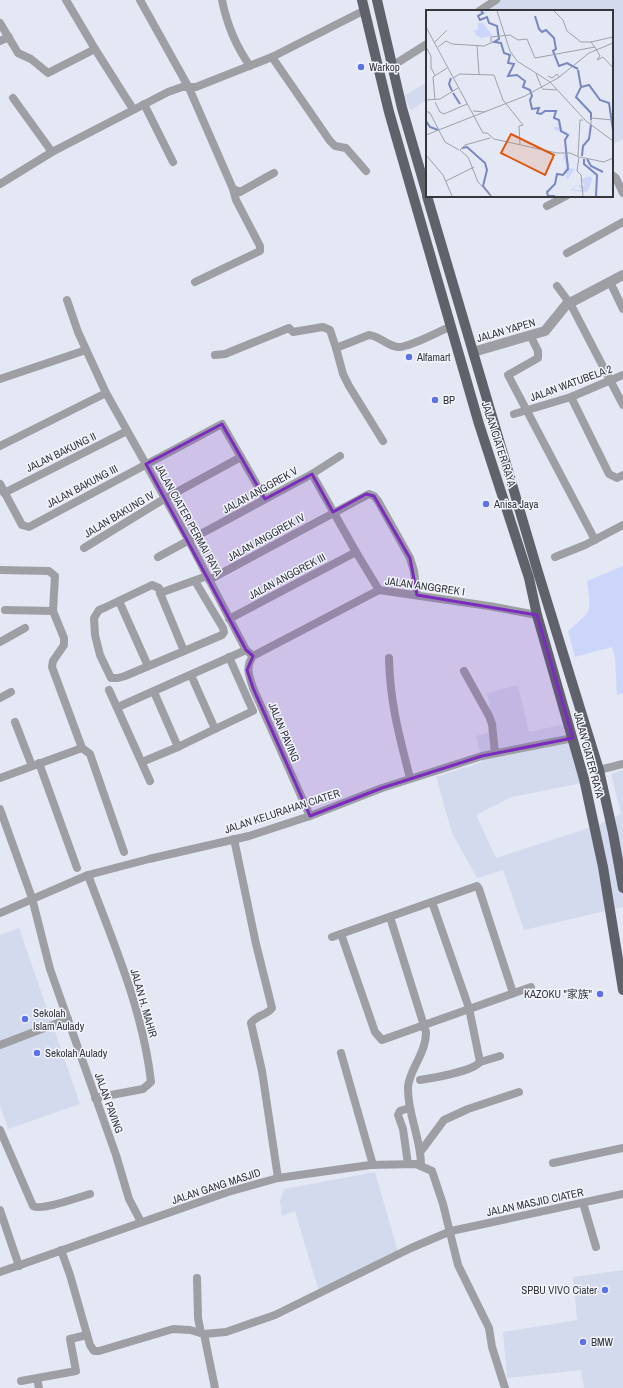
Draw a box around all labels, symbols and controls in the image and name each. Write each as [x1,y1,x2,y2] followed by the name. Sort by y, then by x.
[426,10,613,197] inset map
[369,60,400,74] place label: Warkop
[356,62,366,72] marker: Warkop
[475,315,537,345] street label: JALAN YAPEN
[416,350,451,364] place label: Alfamart
[404,352,414,362] marker: Alfamart
[528,362,614,404] street label: JALAN WATUBELA 2
[443,393,455,407] place label: BP
[430,395,440,405] marker: BP
[479,400,520,489] street label: JALAN CIATER RAYA
[24,429,98,475] street label: JALAN BAKUNG II
[44,461,120,511] street label: JALAN BAKUNG III
[152,462,226,579] street label: JALAN CIATER PERMAI RAYA
[220,464,300,516] street label: JALAN ANGGREK V
[81,487,157,541] street label: JALAN BAKUNG IV
[493,497,539,511] place label: Anisa Jaya
[481,499,491,509] marker: Anisa Jaya
[225,510,307,564] street label: JALAN ANGGREK IV
[246,550,328,602] street label: JALAN ANGGREK III
[384,573,466,599] street label: JALAN ANGGREK I
[265,700,303,764] street label: JALAN PAVING
[571,710,608,801] street label: JALAN CIATER RAYA
[222,786,342,836] street label: JALAN KELURAHAN CIATER
[127,967,161,1040] street label: JALAN H. MAHIR
[524,987,592,1001] place label: KAZOKU "家族"
[595,989,605,999] marker: KAZOKU "家族"
[33,1006,85,1033] place label: Sekolah Islam Aulady
[20,1014,30,1024] marker: Sekolah Islam Aulady
[45,1046,108,1060] place label: Sekolah Aulady
[32,1048,42,1058] marker: Sekolah Aulady
[92,1071,126,1135] street label: JALAN PAVING
[170,1165,262,1207] street label: JALAN GANG MASJID
[485,1185,585,1219] street label: JALAN MASJID CIATER
[521,1283,597,1297] place label: SPBU VIVO Ciater
[600,1285,610,1295] marker: SPBU VIVO Ciater
[591,1335,614,1349] place label: BMW
[578,1337,588,1347] marker: BMW

